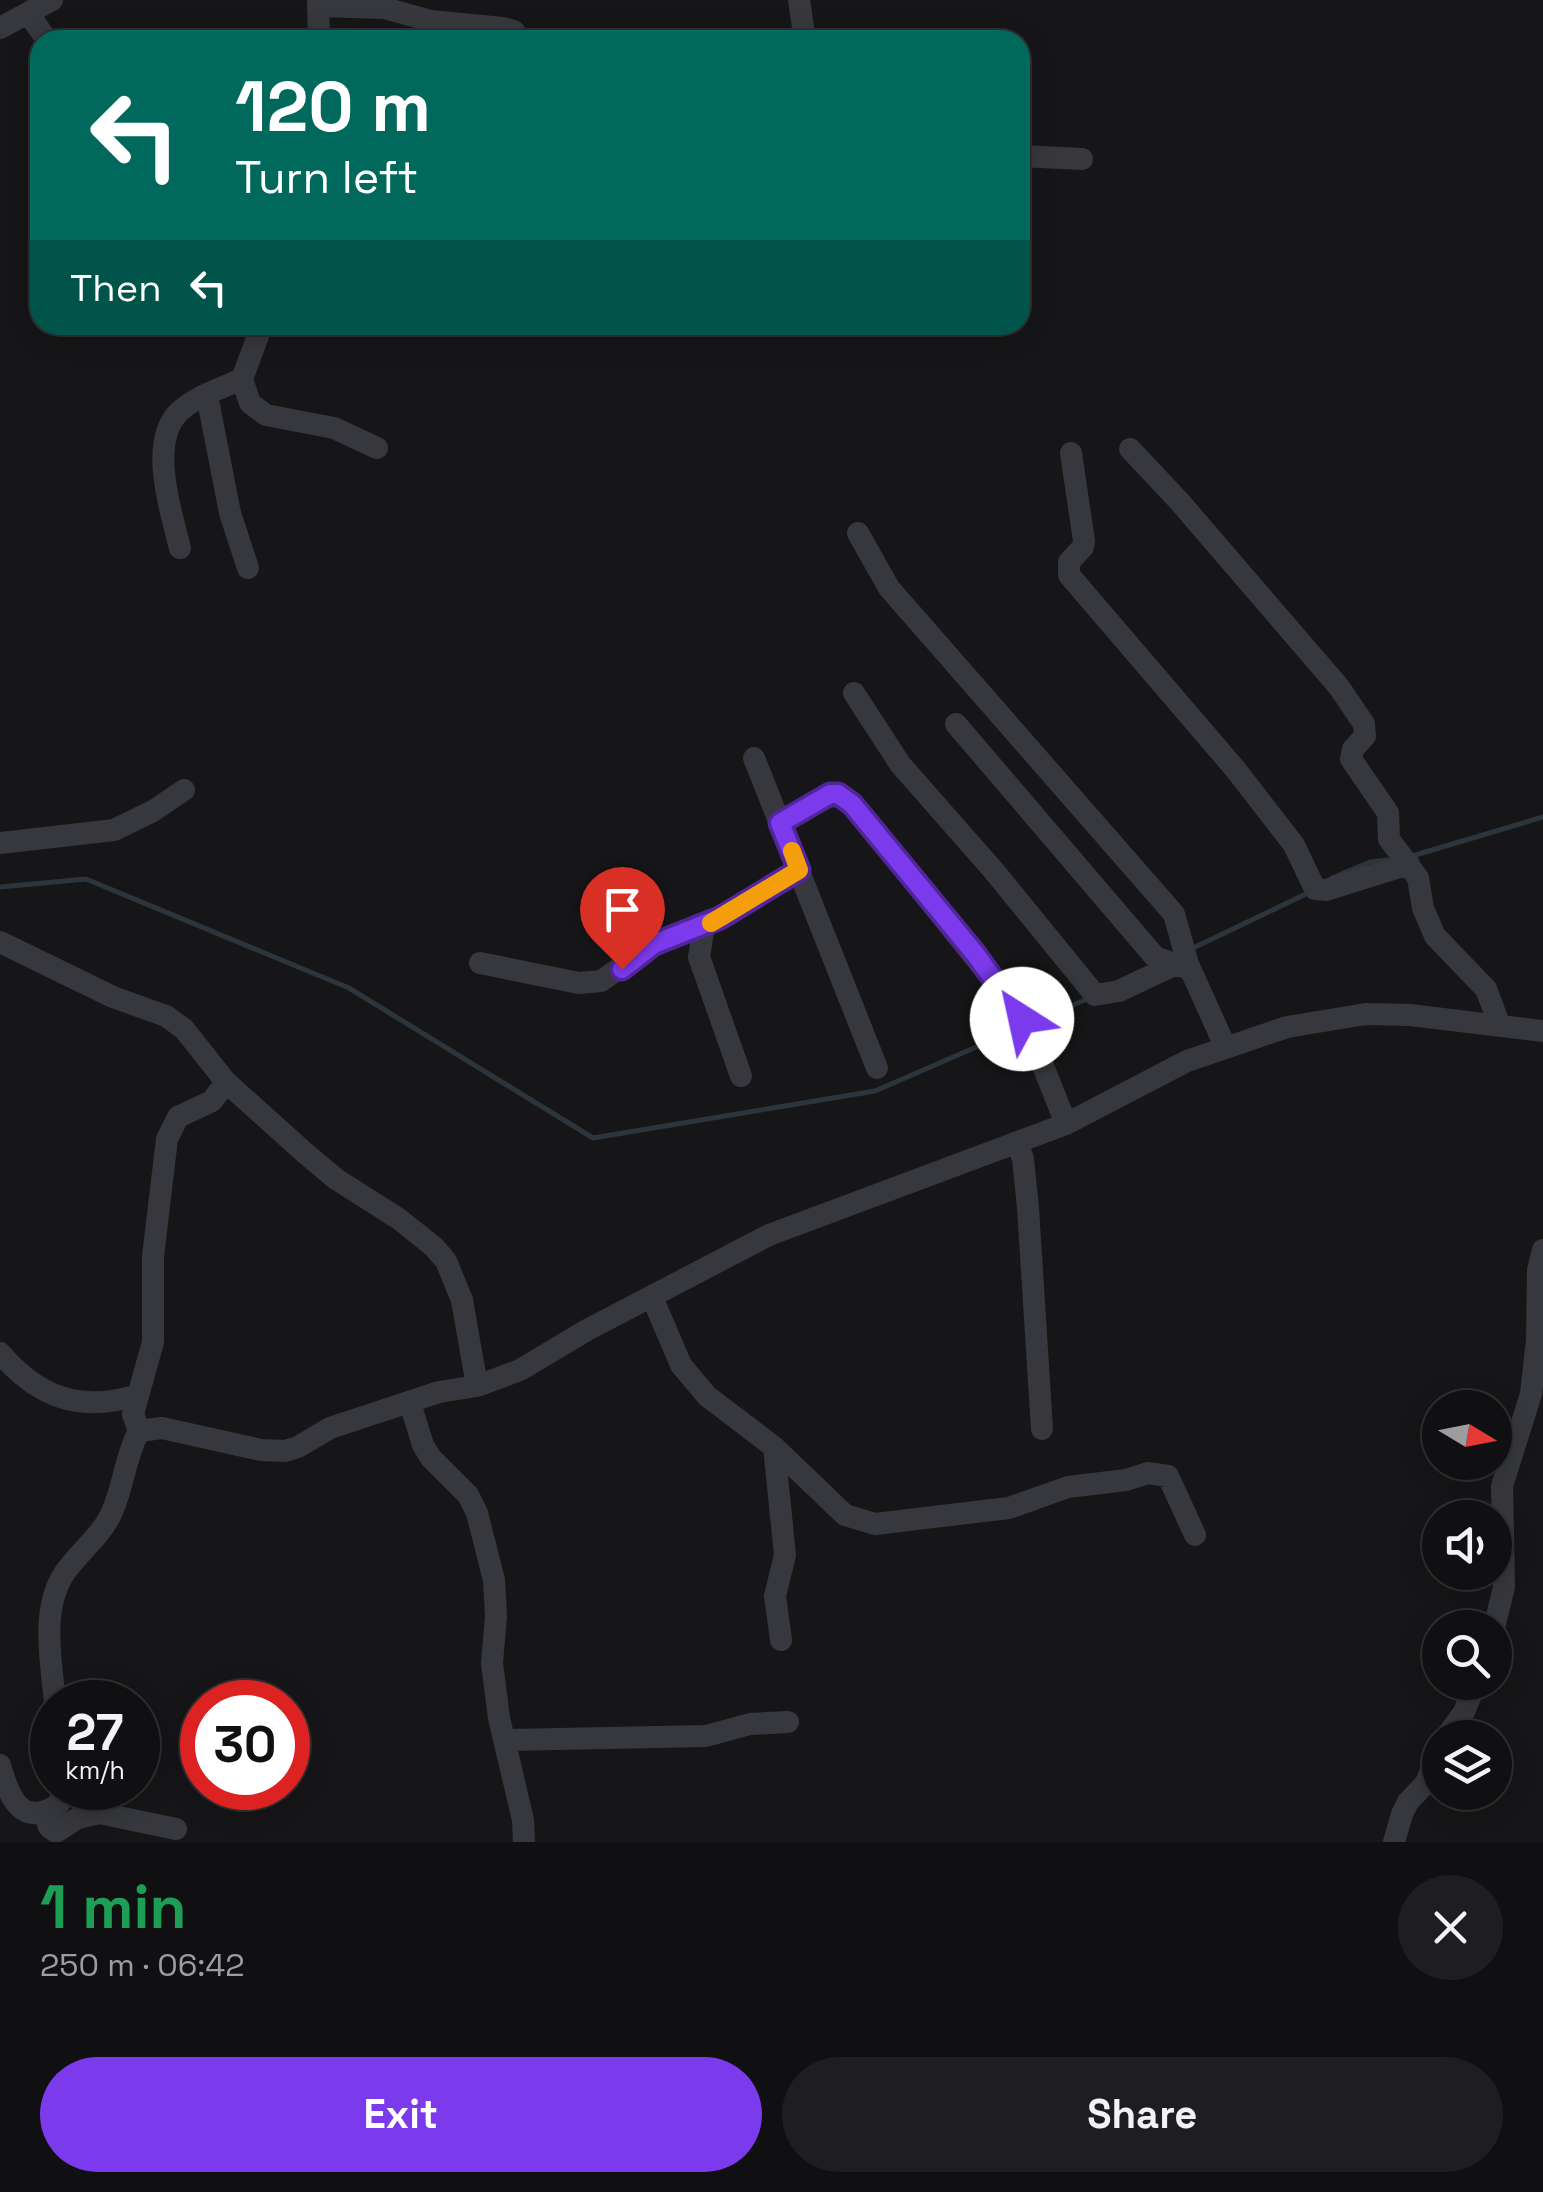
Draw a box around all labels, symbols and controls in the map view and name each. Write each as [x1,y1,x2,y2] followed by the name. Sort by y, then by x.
[235,62,431,151] text: 120 m
[70,70,200,200] icon: left
[235,149,418,206] text: Turn left
[181,260,236,315] icon: left
[70,264,161,312] text: Then
[580,867,665,970] pin
[595,882,650,937] icon: arrive
[970,967,1074,1071] position arrow
[1422,1390,1512,1480] north arrow
[1422,1390,1512,1810] map controls
[1422,1500,1512,1590] button: sound
[1422,1610,1512,1700] button: search
[180,1680,310,1810] speed limit sign: 30
[67,1701,123,1765] text: 27
[1422,1720,1512,1810] button: layers
[65,1754,125,1786] text: km/h
[40,1869,187,1946] text: 1 min
[1398,1875,1503,1980] button: close
[40,1945,245,1985] text: 250 m · 06:42
[40,2057,762,2172] button: Exit
[782,2057,1503,2172] button: Share

